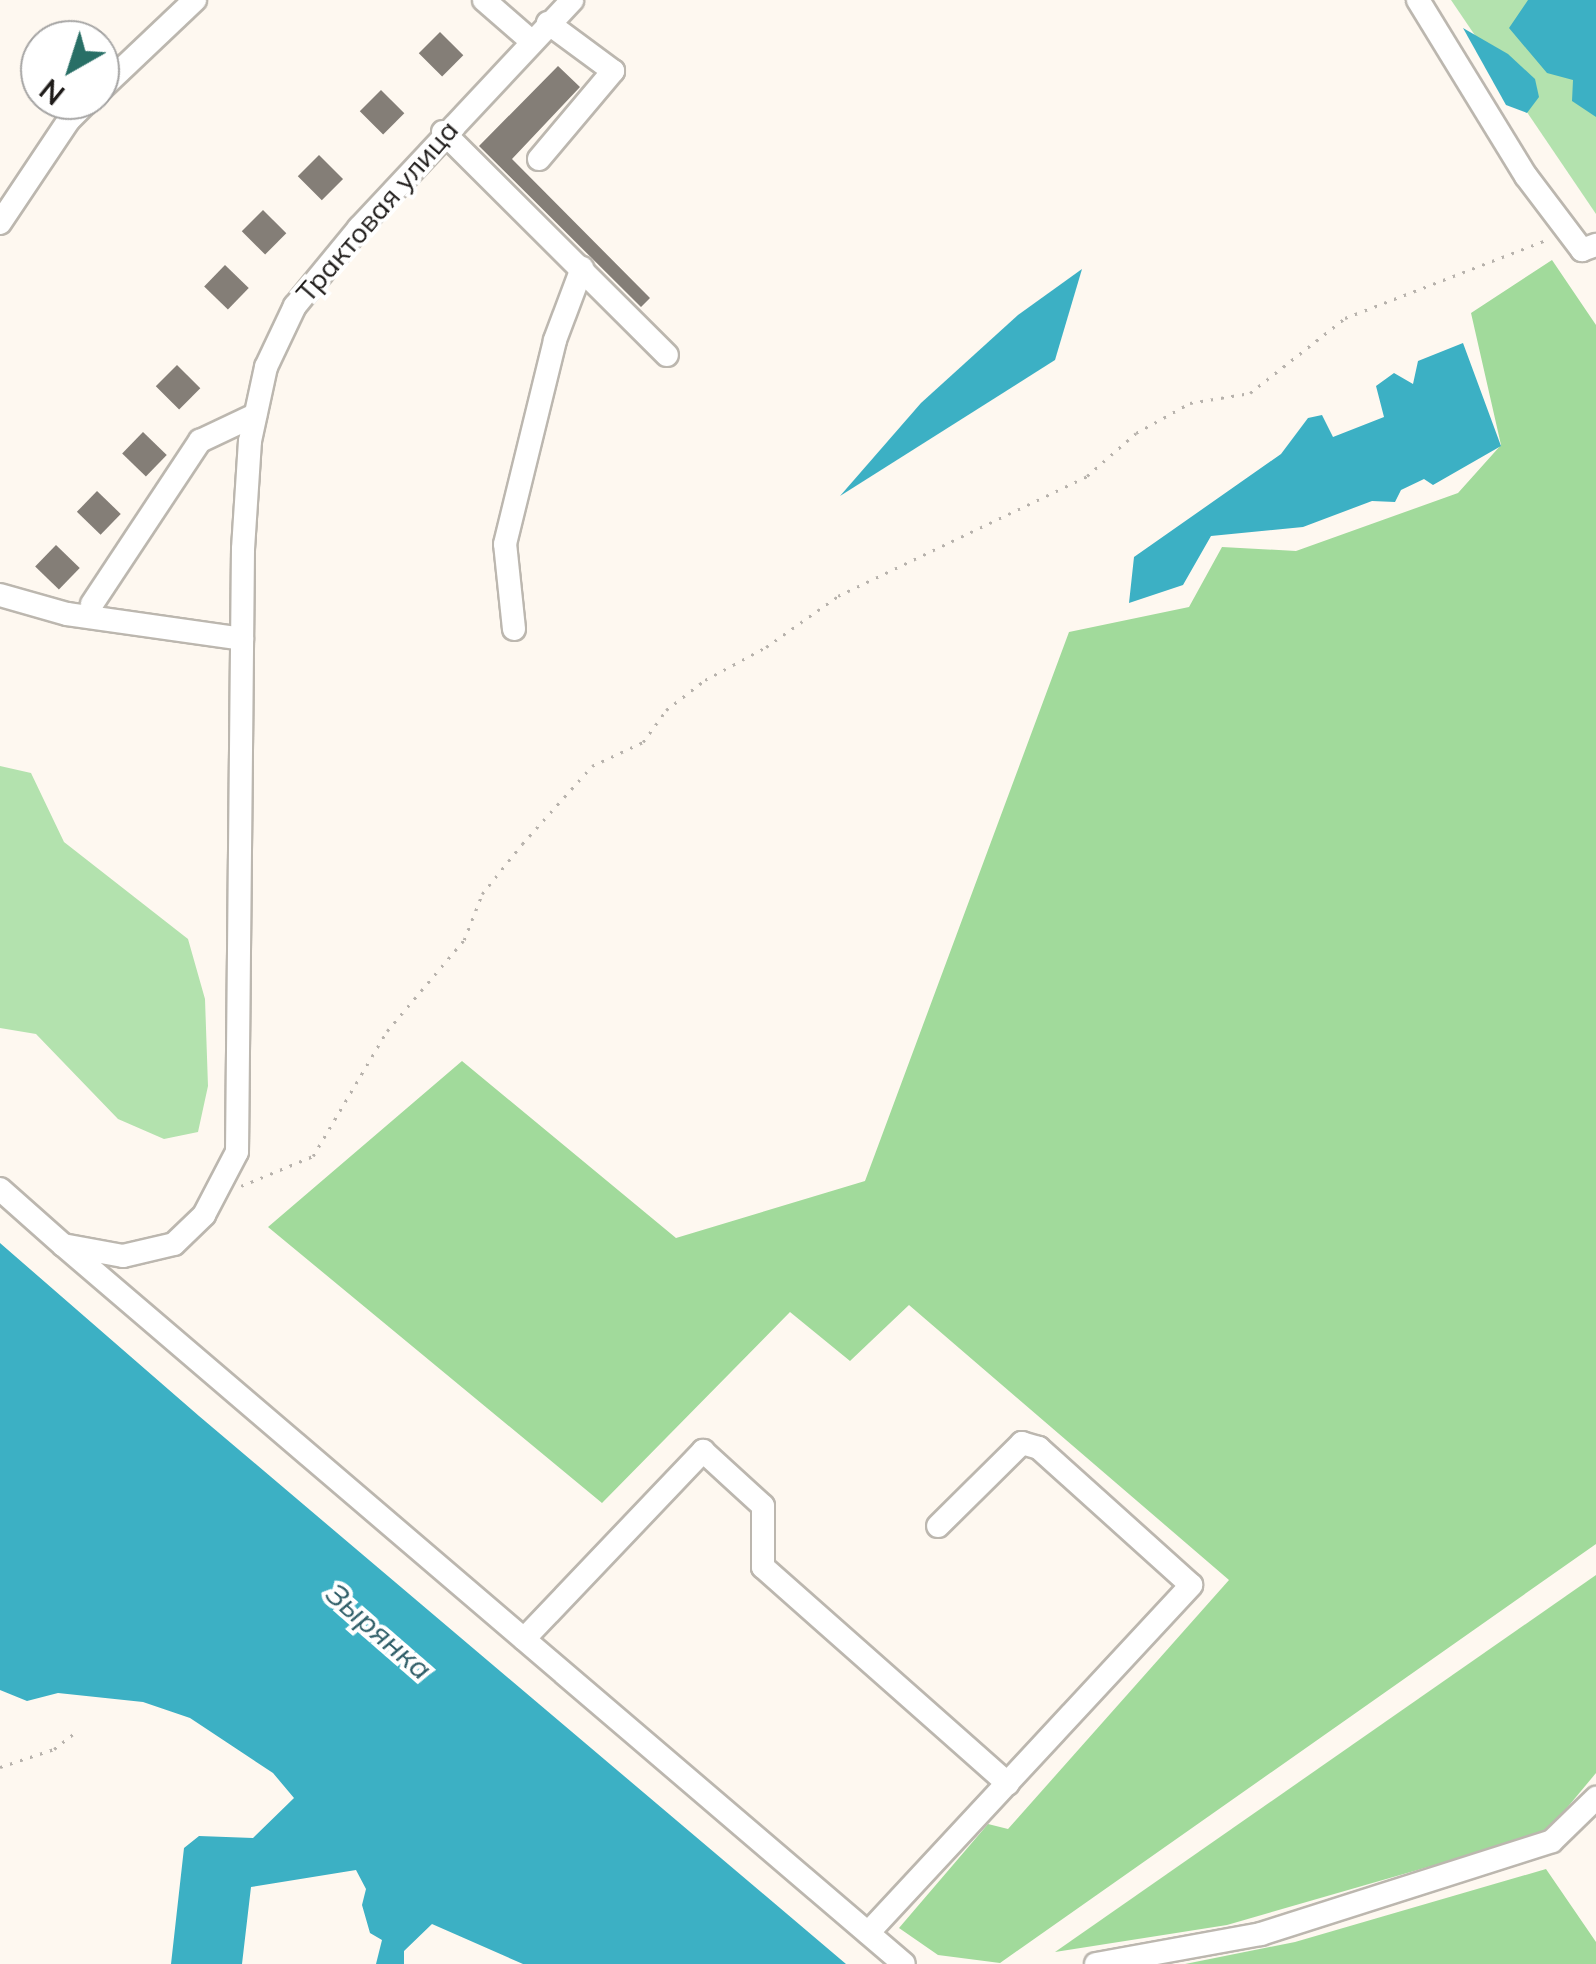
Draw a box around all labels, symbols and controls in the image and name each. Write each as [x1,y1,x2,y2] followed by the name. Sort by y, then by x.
[20,20,120,120] north arrow
[33,72,71,112] text: N
[289,113,465,309] street label: Трактовая улица
[318,1575,440,1687] water label: Зырянка

